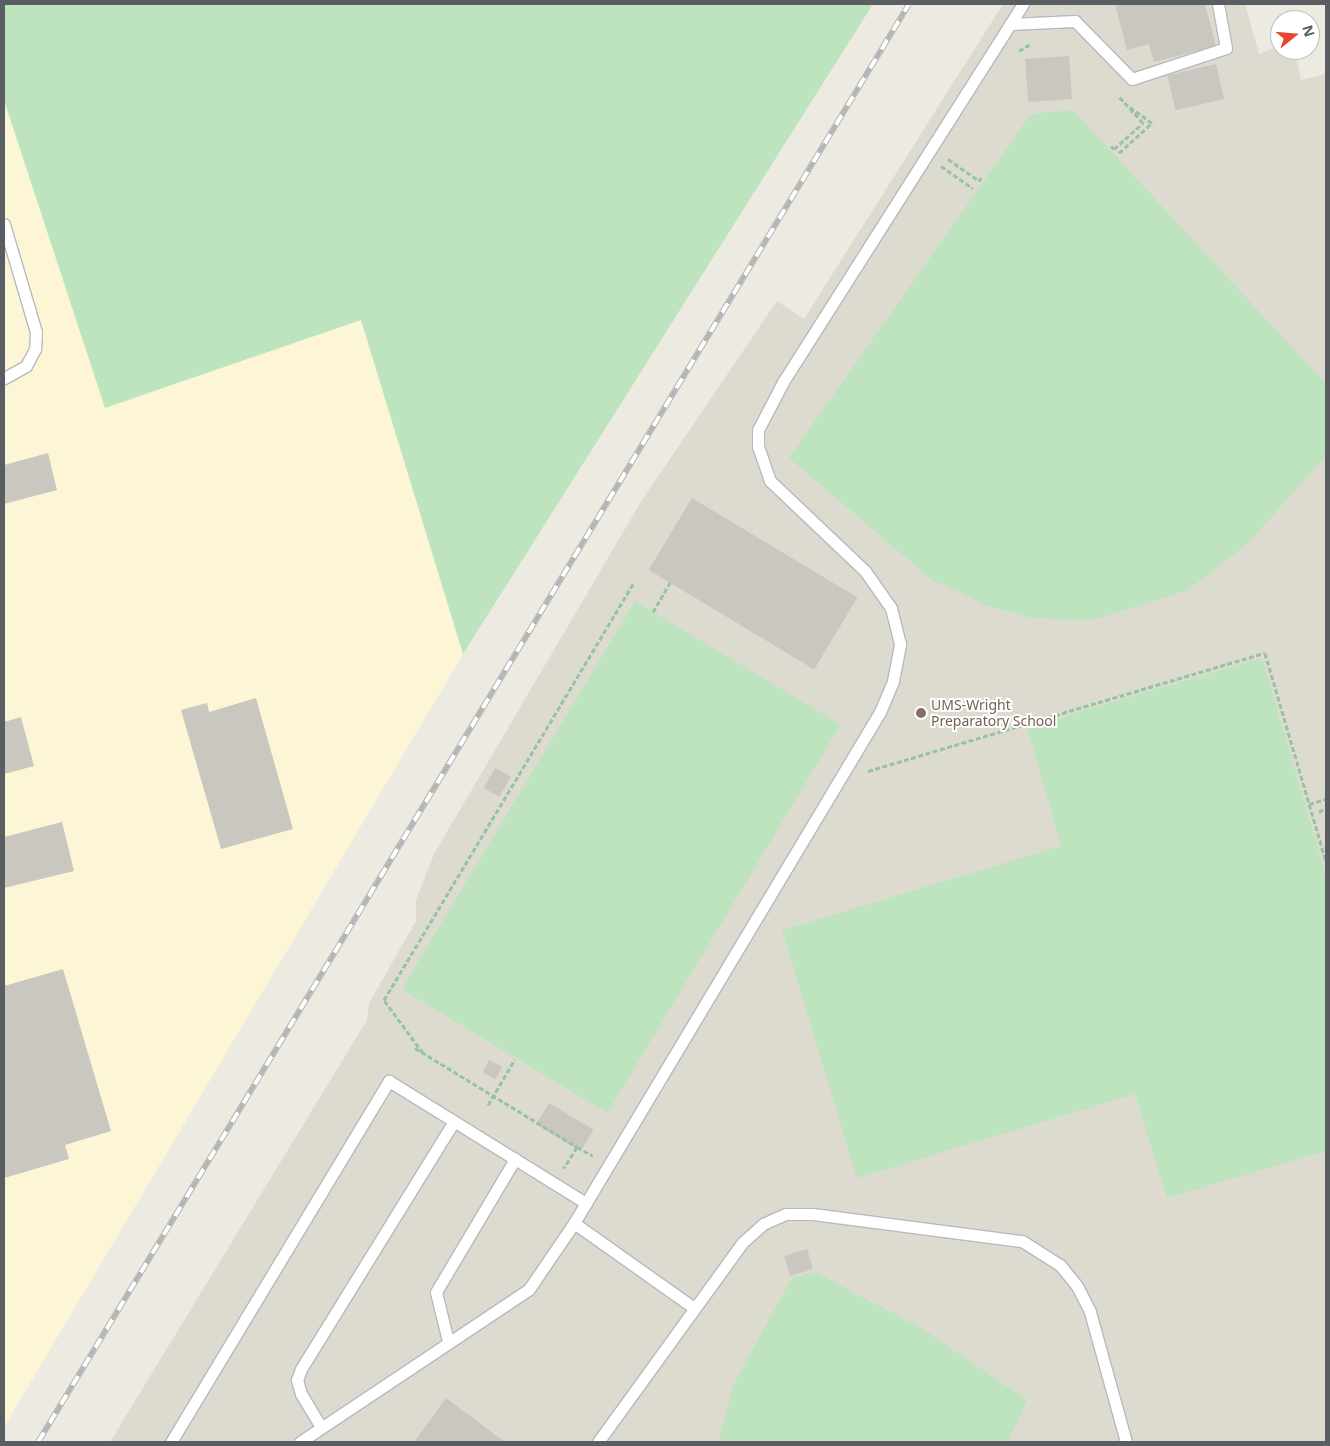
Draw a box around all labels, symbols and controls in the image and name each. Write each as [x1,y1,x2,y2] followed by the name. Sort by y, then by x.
[1270,10,1320,60] north arrow
[1298,23,1320,39] text: N
[931,697,1056,730] place label: UMS-Wright Preparatory School
[915,707,927,719] marker: UMS-Wright Preparatory School

